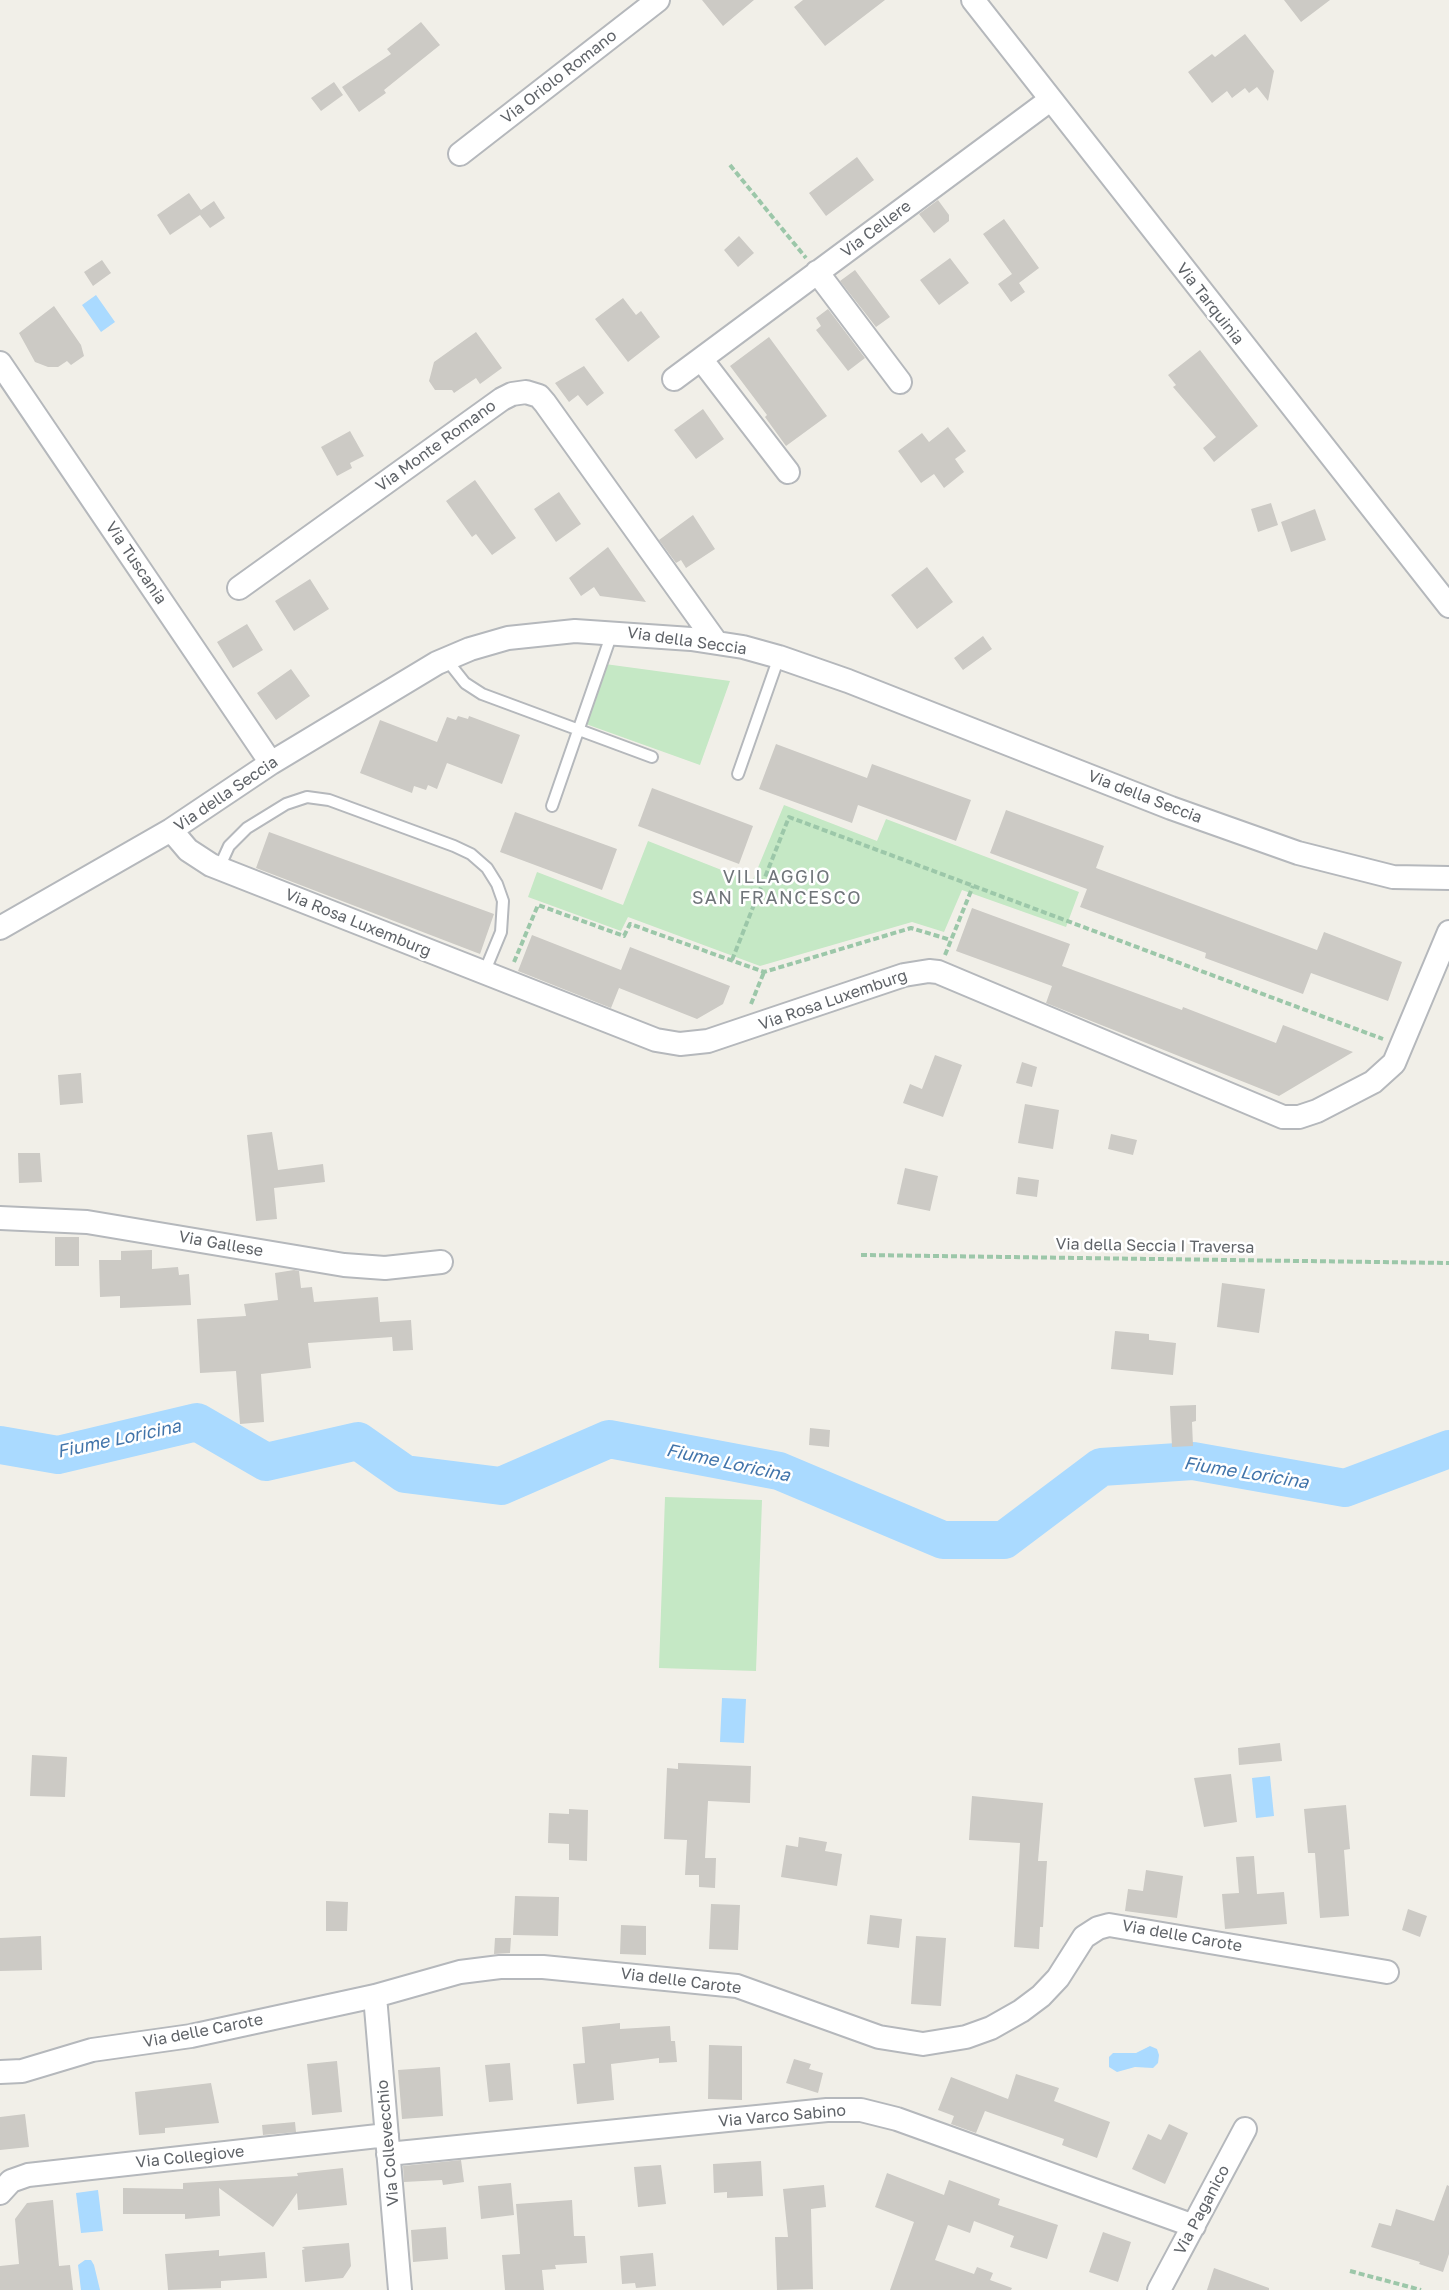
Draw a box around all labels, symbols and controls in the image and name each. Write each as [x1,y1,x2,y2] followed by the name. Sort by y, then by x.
[497,26,621,128] street label: Via Oriolo Romano
[837,196,915,262] street label: Via Cellere
[1172,259,1248,349] street label: Via Tarquinia
[372,396,500,496] street label: Via Monte Romano
[101,518,171,608] street label: Via Tuscania
[626,623,748,659] street label: Via della Seccia
[171,752,281,836] street label: Via della Seccia
[1085,766,1205,828] street label: Via della Seccia
[692,866,862,908] district label: VILLAGGIO SAN FRANCESCO
[282,885,434,961] street label: Via Rosa Luxemburg
[756,966,910,1034] street label: Via Rosa Luxemburg
[177,1227,265,1261] street label: Via Gallese
[1055,1235,1255,1257] street label: Via della Seccia I Traversa
[55,1415,183,1463] water label: Fiume Loricina
[664,1439,792,1487] water label: Fiume Loricina
[1182,1452,1310,1494] water label: Fiume Loricina
[1120,1916,1244,1956] street label: Via delle Carote
[619,1964,743,1998] street label: Via delle Carote
[141,2010,265,2052] street label: Via delle Carote
[373,2079,403,2207] street label: Via Collevecchio
[717,2101,847,2131] street label: Via Varco Sabino
[135,2142,245,2172] street label: Via Collegiove
[1170,2162,1234,2258] street label: Via Paganico

